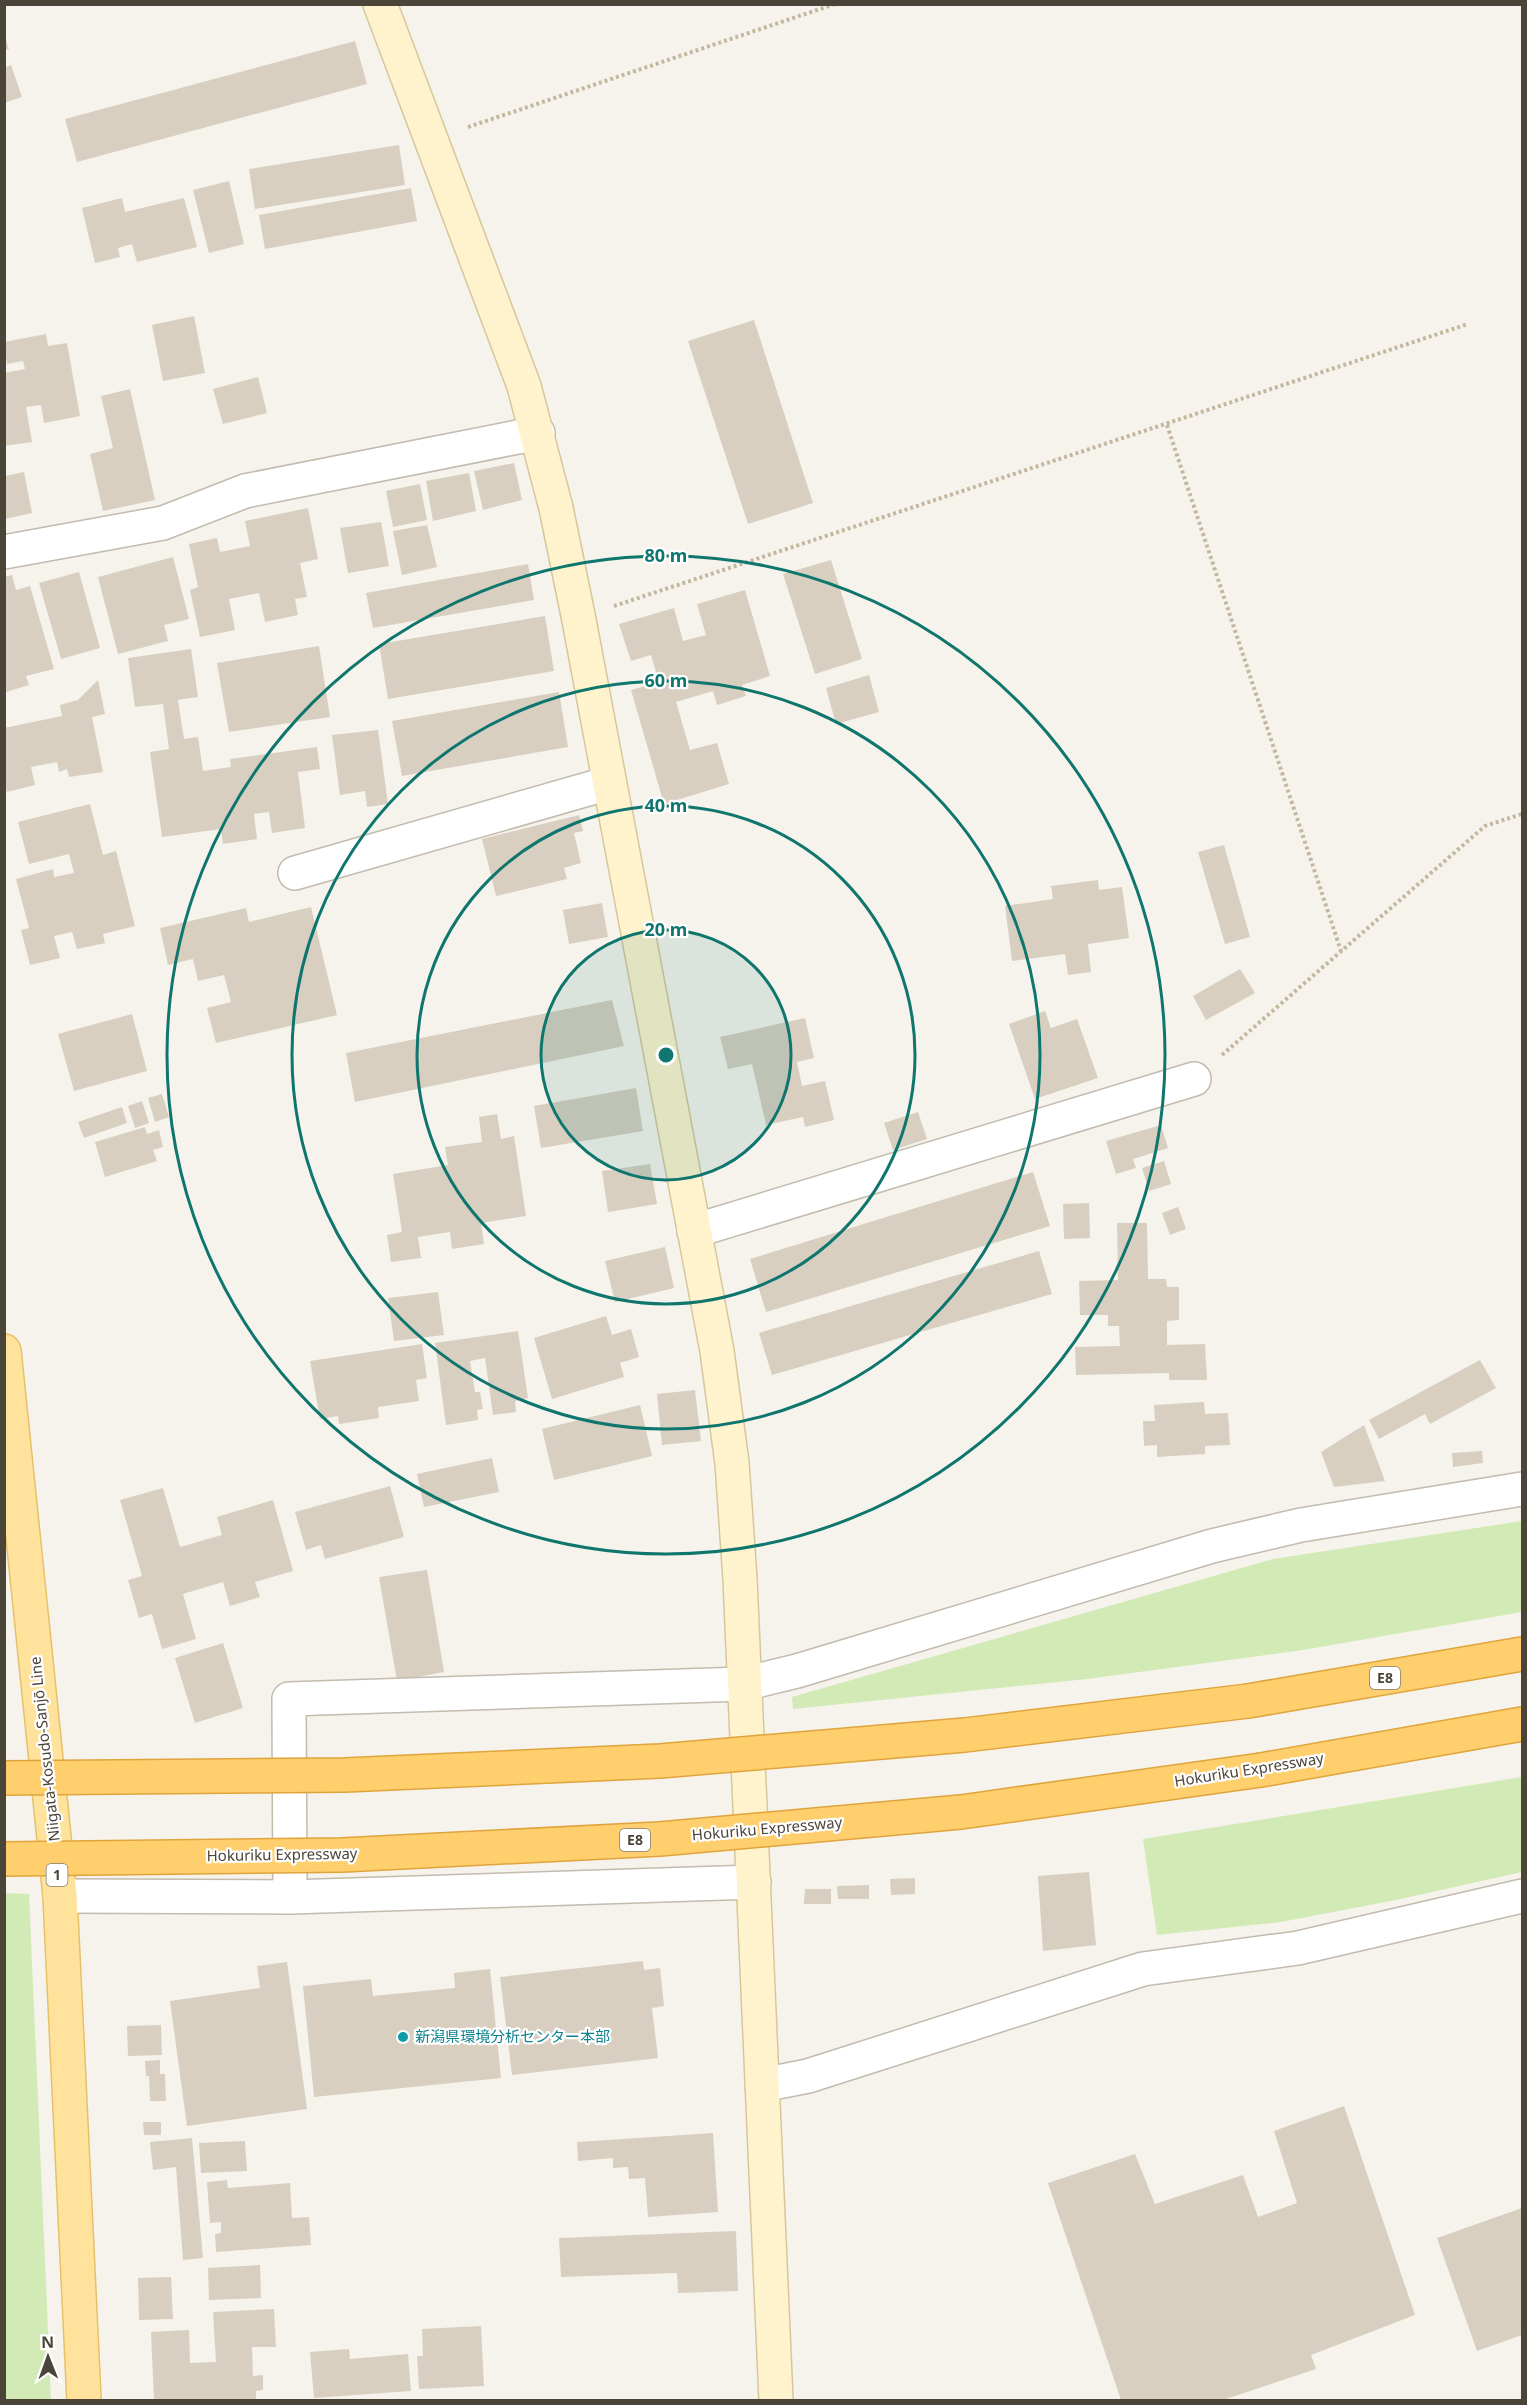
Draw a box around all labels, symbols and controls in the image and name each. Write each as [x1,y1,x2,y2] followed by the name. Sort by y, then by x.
[645,543,687,567] text: 80 m
[645,668,687,692] text: 60 m
[645,793,687,817] text: 40 m
[645,917,687,941] text: 20 m
[656,1045,676,1065] centre of rings
[24,1656,64,1842] street label: Niigata-Kosudo-Sanjō Line
[1370,1667,1400,1689] road number: E8
[1173,1747,1325,1791] street label: Hokuriku Expressway
[691,1811,843,1845] street label: Hokuriku Expressway
[620,1829,650,1851] road number: E8
[206,1843,358,1865] street label: Hokuriku Expressway
[46,1864,68,1886] road number: 1
[415,2026,610,2046] place label: 新潟県環境分析センター本部
[396,2030,410,2044] marker: 新潟県環境分析センター本部
[18,2327,78,2387] north arrow
[41,2331,54,2353] text: N

